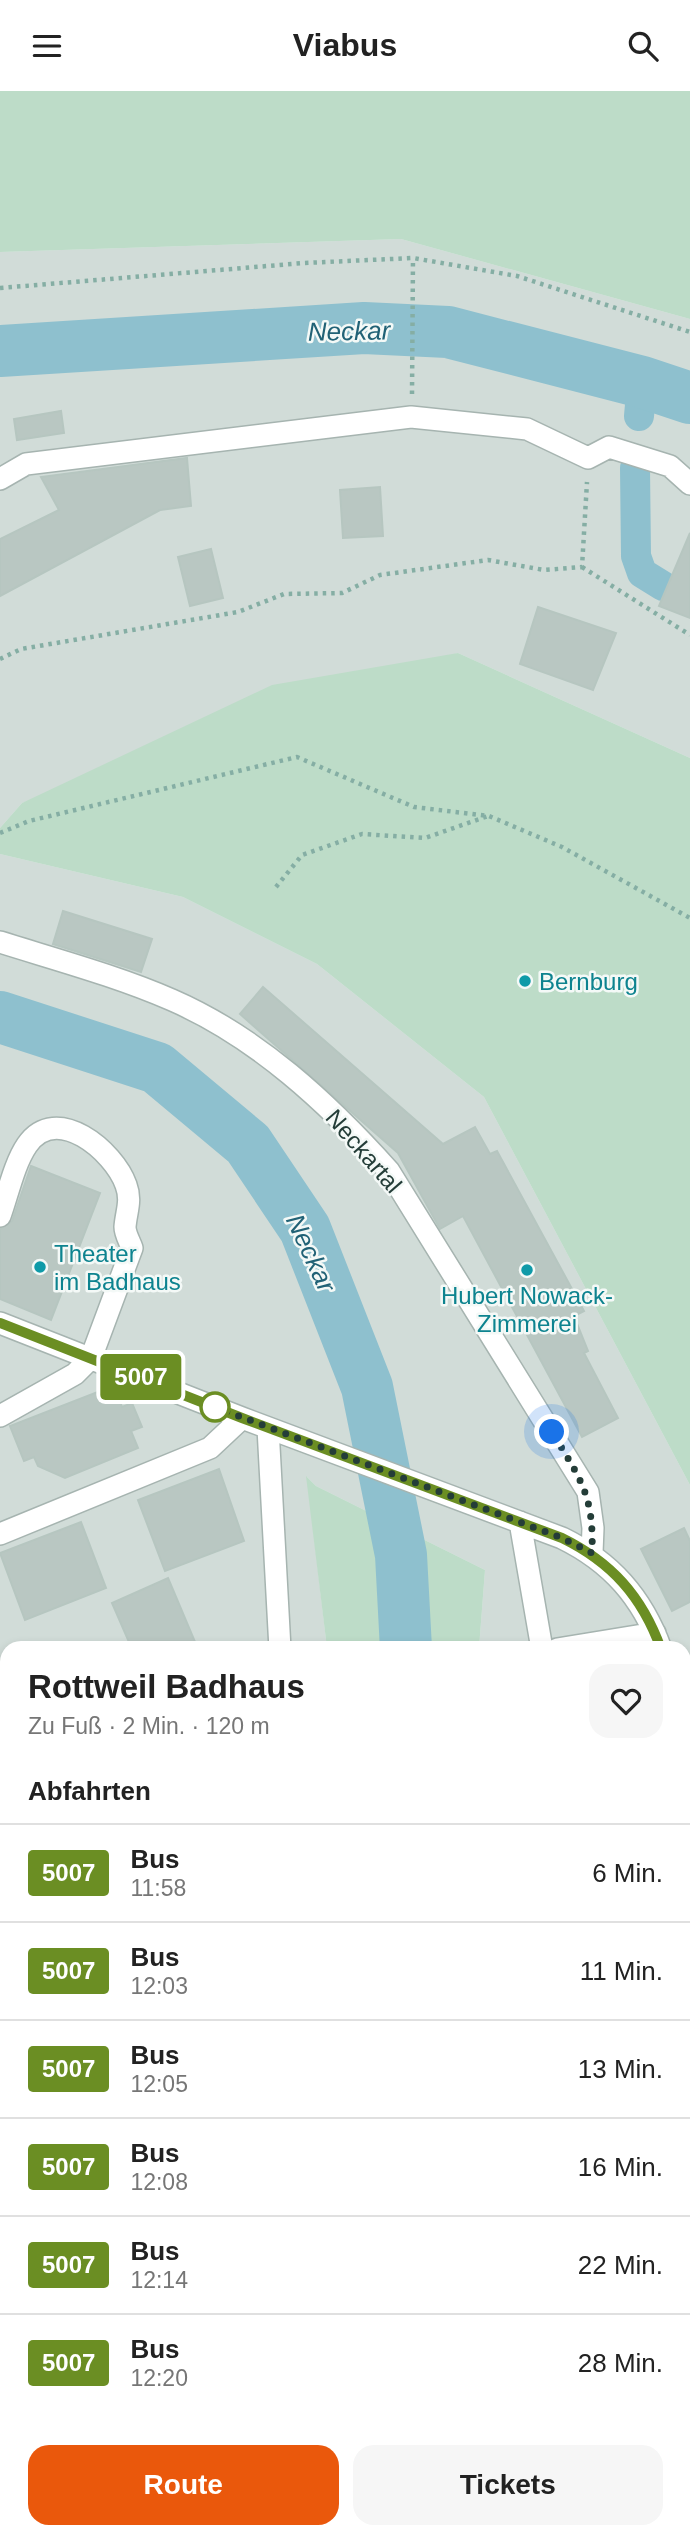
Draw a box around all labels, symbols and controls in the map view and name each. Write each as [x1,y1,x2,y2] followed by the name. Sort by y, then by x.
[28,27,66,65] icon: menu
[293,27,397,63] text: Viabus
[624,27,662,65] icon: search
[308,315,392,347] water label: Neckar
[539,968,638,995] place label: Bernburg
[517,973,533,989] marker: Bernburg
[321,1104,407,1198] street label: Neckartal
[280,1209,343,1298] water label: Neckar
[54,1240,181,1295] place label: Theater im Badhaus
[32,1259,48,1275] marker: Theater im Badhaus
[519,1262,535,1278] marker: Hubert Nowack- Zimmerei
[441,1282,613,1337] place label: Hubert Nowack- Zimmerei
[92,1354,190,1400] line badge: 5007
[114,1363,168,1390] text: 5007
[200,1392,230,1422] unlabelled marker
[534,1414,569,1449] your location
[589,1664,663,1738] button: heart
[28,1668,305,1705] text: Rottweil Badhaus
[28,1713,270,1739] text: Zu Fuß · 2 Min. · 120 m
[28,1776,151,1806] text: Abfahrten
[130,1844,180,1874] text: Bus
[592,1858,663,1888] text: 6 Min.
[42,1859,95,1886] text: 5007
[130,1875,186,1901] text: 11:58
[130,1942,180,1972] text: Bus
[580,1956,663,1986] text: 11 Min.
[42,1957,95,1984] text: 5007
[130,1973,188,1999] text: 12:03
[130,2040,180,2070] text: Bus
[578,2054,663,2084] text: 13 Min.
[42,2055,95,2082] text: 5007
[130,2071,188,2097] text: 12:05
[130,2138,180,2168] text: Bus
[578,2152,663,2182] text: 16 Min.
[42,2153,95,2180] text: 5007
[130,2169,188,2195] text: 12:08
[130,2236,180,2266] text: Bus
[578,2250,663,2280] text: 22 Min.
[42,2251,95,2278] text: 5007
[130,2267,188,2293] text: 12:14
[130,2334,180,2364] text: Bus
[578,2348,663,2378] text: 28 Min.
[42,2349,95,2376] text: 5007
[130,2365,188,2391] text: 12:20
[28,2445,339,2525] button: Route
[353,2445,663,2525] button: Tickets

